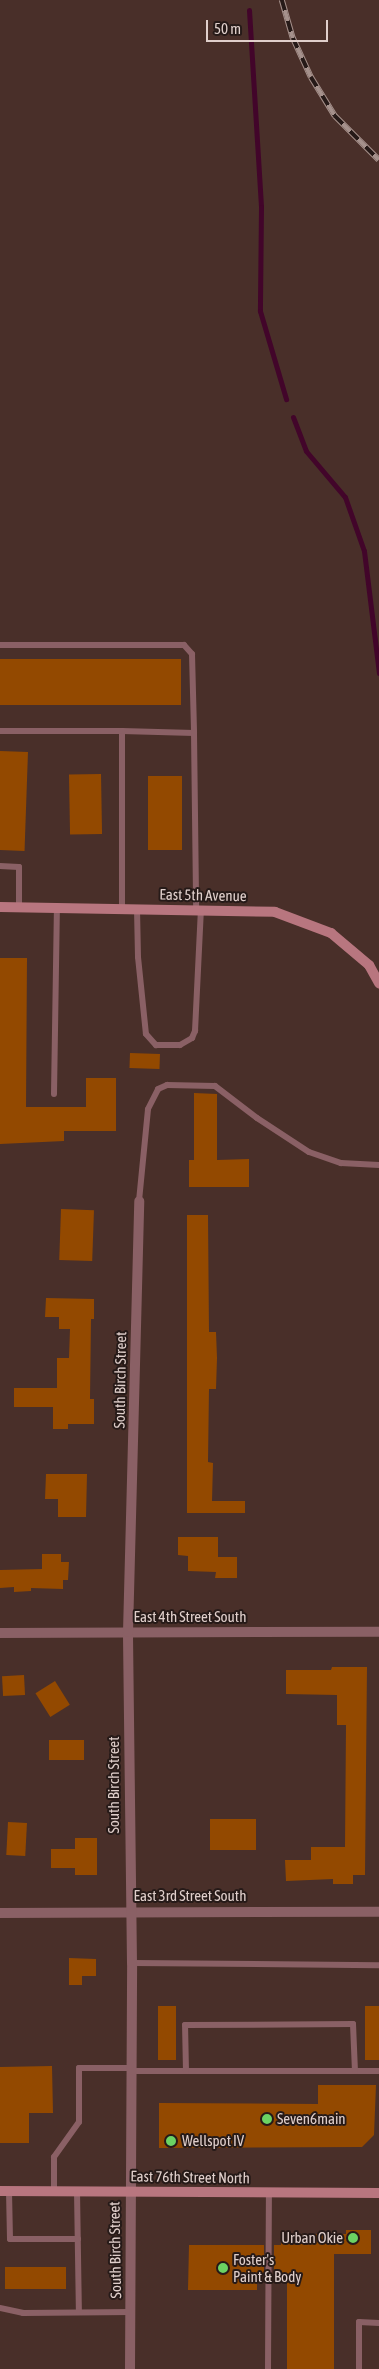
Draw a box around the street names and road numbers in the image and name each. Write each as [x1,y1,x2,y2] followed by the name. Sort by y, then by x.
[159,885,247,905] street label: East 5th Avenue
[110,1331,130,1429] street label: South Birch Street
[134,1608,246,1626] street label: East 4th Street South
[105,1736,123,1834] street label: South Birch Street
[134,1887,246,1905] street label: East 3rd Street South
[130,2167,250,2187] street label: East 76th Street North
[105,2201,125,2299] street label: South Birch Street

